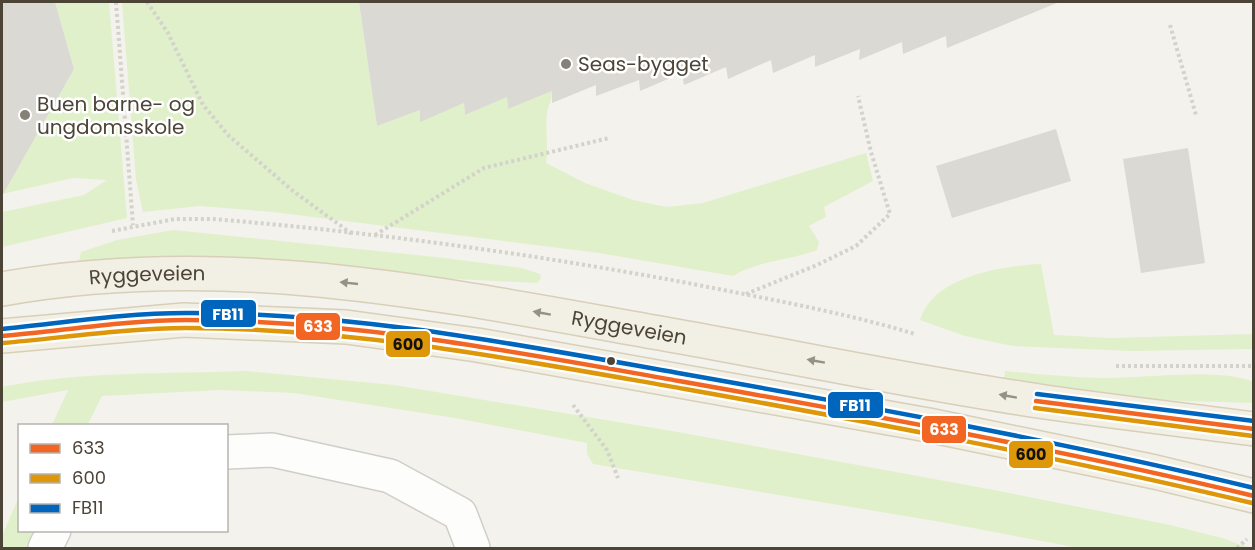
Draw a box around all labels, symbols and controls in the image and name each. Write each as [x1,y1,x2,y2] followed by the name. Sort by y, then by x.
[578,50,709,78] place label: Seas-bygget
[559,57,573,71] marker: Seas-bygget
[37,90,195,141] place label: Buen barne- og ungdomsskole
[18,108,32,122] marker: Buen barne- og ungdomsskole
[88,259,206,291] street label: Ryggeveien
[339,278,358,288] one-way arrow
[200,299,257,328] line badge: FB11
[212,303,244,326] text: FB11
[569,304,689,352] street label: Ryggeveien
[532,308,551,317] one-way arrow
[295,312,341,341] line badge: 633
[303,315,333,338] text: 633
[385,330,431,358] line badge: 600
[392,333,424,356] text: 600
[605,355,617,367] unlabelled marker
[807,357,826,366] one-way arrow
[827,391,884,419] line badge: FB11
[999,391,1018,400] one-way arrow
[839,394,871,417] text: FB11
[921,415,967,444] line badge: 633
[929,418,959,441] text: 633
[18,424,228,532] legend
[72,435,105,460] text: 633
[1008,440,1054,469] line badge: 600
[1015,443,1047,466] text: 600
[72,465,106,490] text: 600
[72,495,104,520] text: FB11

